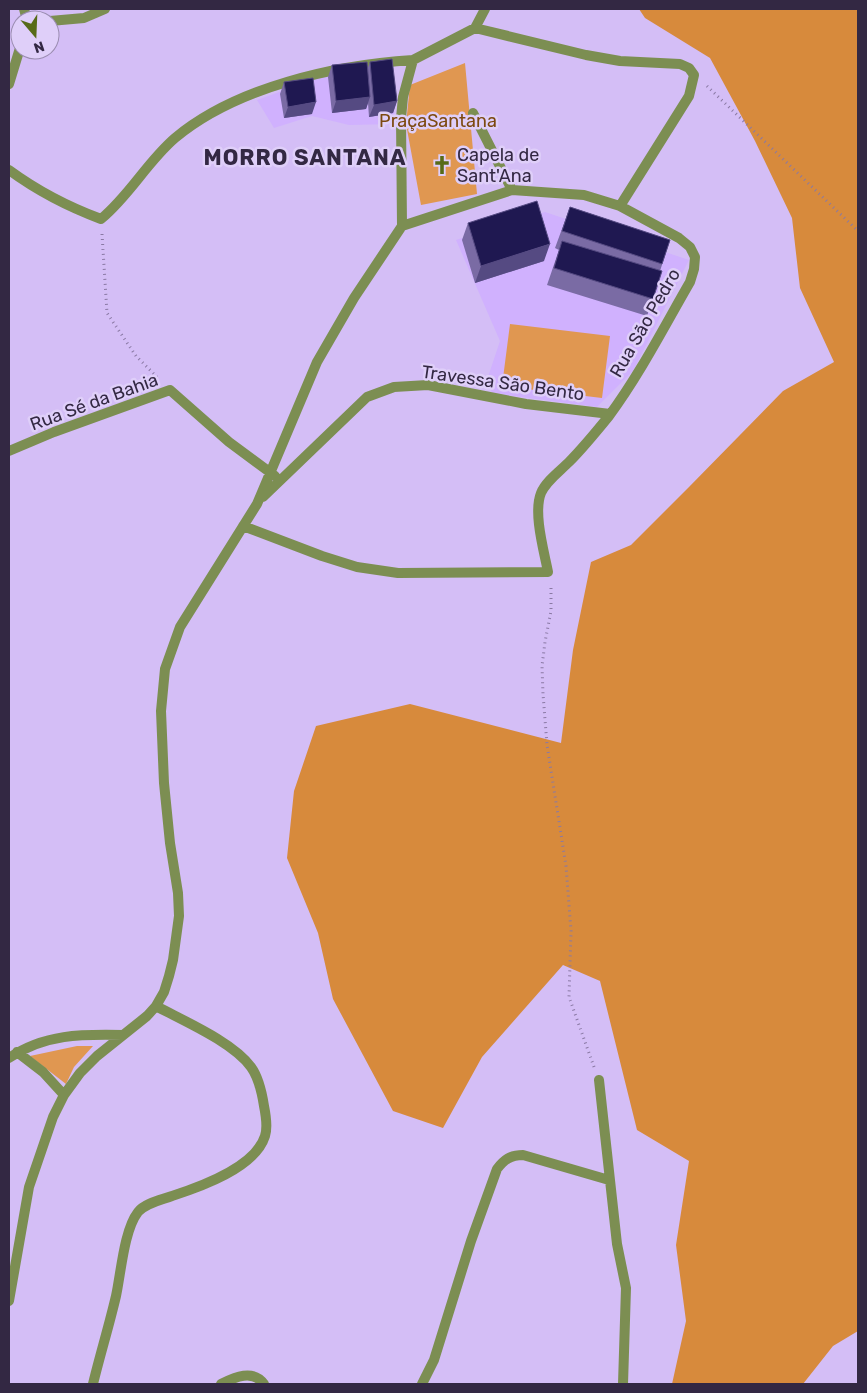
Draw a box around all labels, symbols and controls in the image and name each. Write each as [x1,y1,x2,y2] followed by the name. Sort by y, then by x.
[10,10,60,60] north arrow
[32,37,47,56] text: N
[379,110,497,132] park label: PraçaSantana
[203,144,407,171] district label: MORRO SANTANA
[457,144,539,187] place label: Capela de Sant'Ana
[431,154,453,176] church icon: Capela de Sant'Ana
[605,265,685,381] street label: Rua São Pedro
[420,361,586,405] street label: Travessa São Bento
[27,369,161,435] street label: Rua Sé da Bahia

